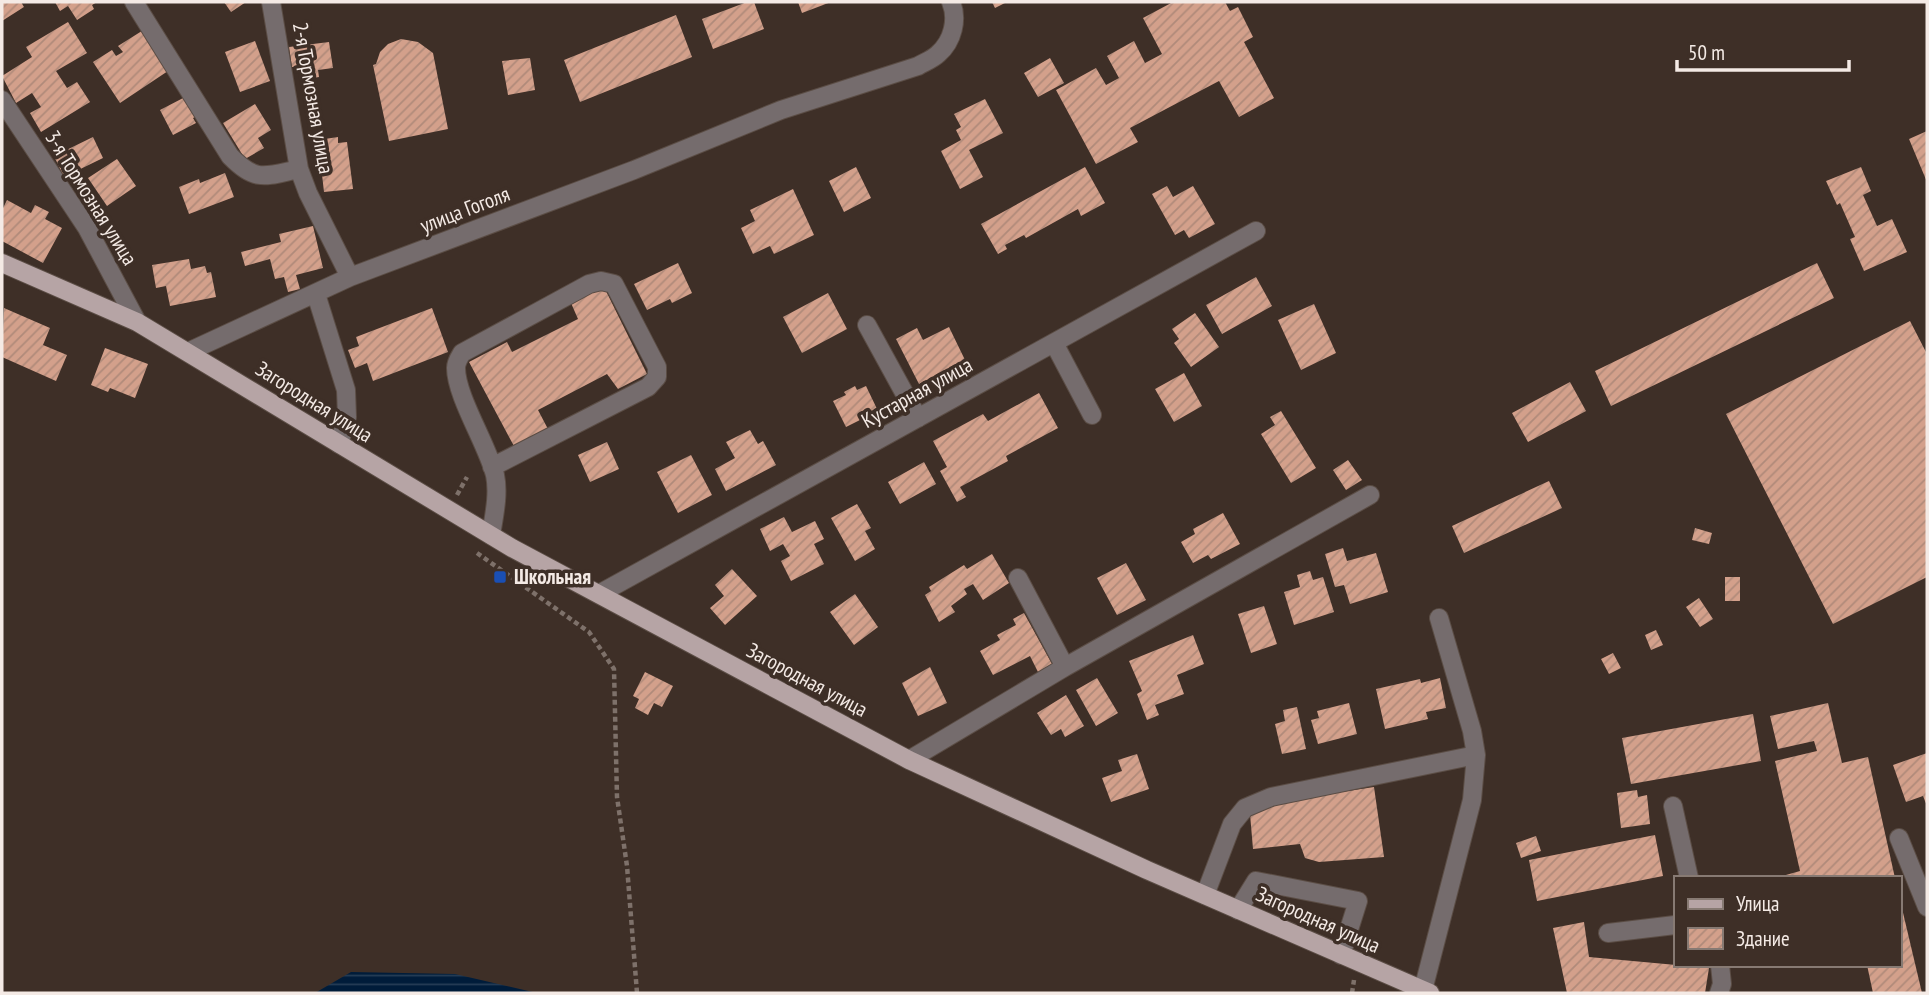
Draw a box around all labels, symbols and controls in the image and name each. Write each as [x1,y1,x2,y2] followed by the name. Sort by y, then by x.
[287,20,340,176] street label: 2-я Тормозная улица
[1677,28,1848,72] scale bar
[1688,39,1725,66] text: 50 m
[39,125,144,270] street label: 3-я Тормозная улица
[416,180,514,239] street label: улица Гоголя
[857,351,977,434] street label: Кустарная улица
[251,355,378,448] street label: Загородная улица
[514,563,591,590] place label: Школьная
[492,569,508,585] marker: Школьная
[742,636,872,723] street label: Загородная улица
[1674,876,1901,967] legend
[1252,880,1384,959] street label: Загородная улица
[1736,890,1779,917] text: Улица
[1736,925,1790,952] text: Здание

